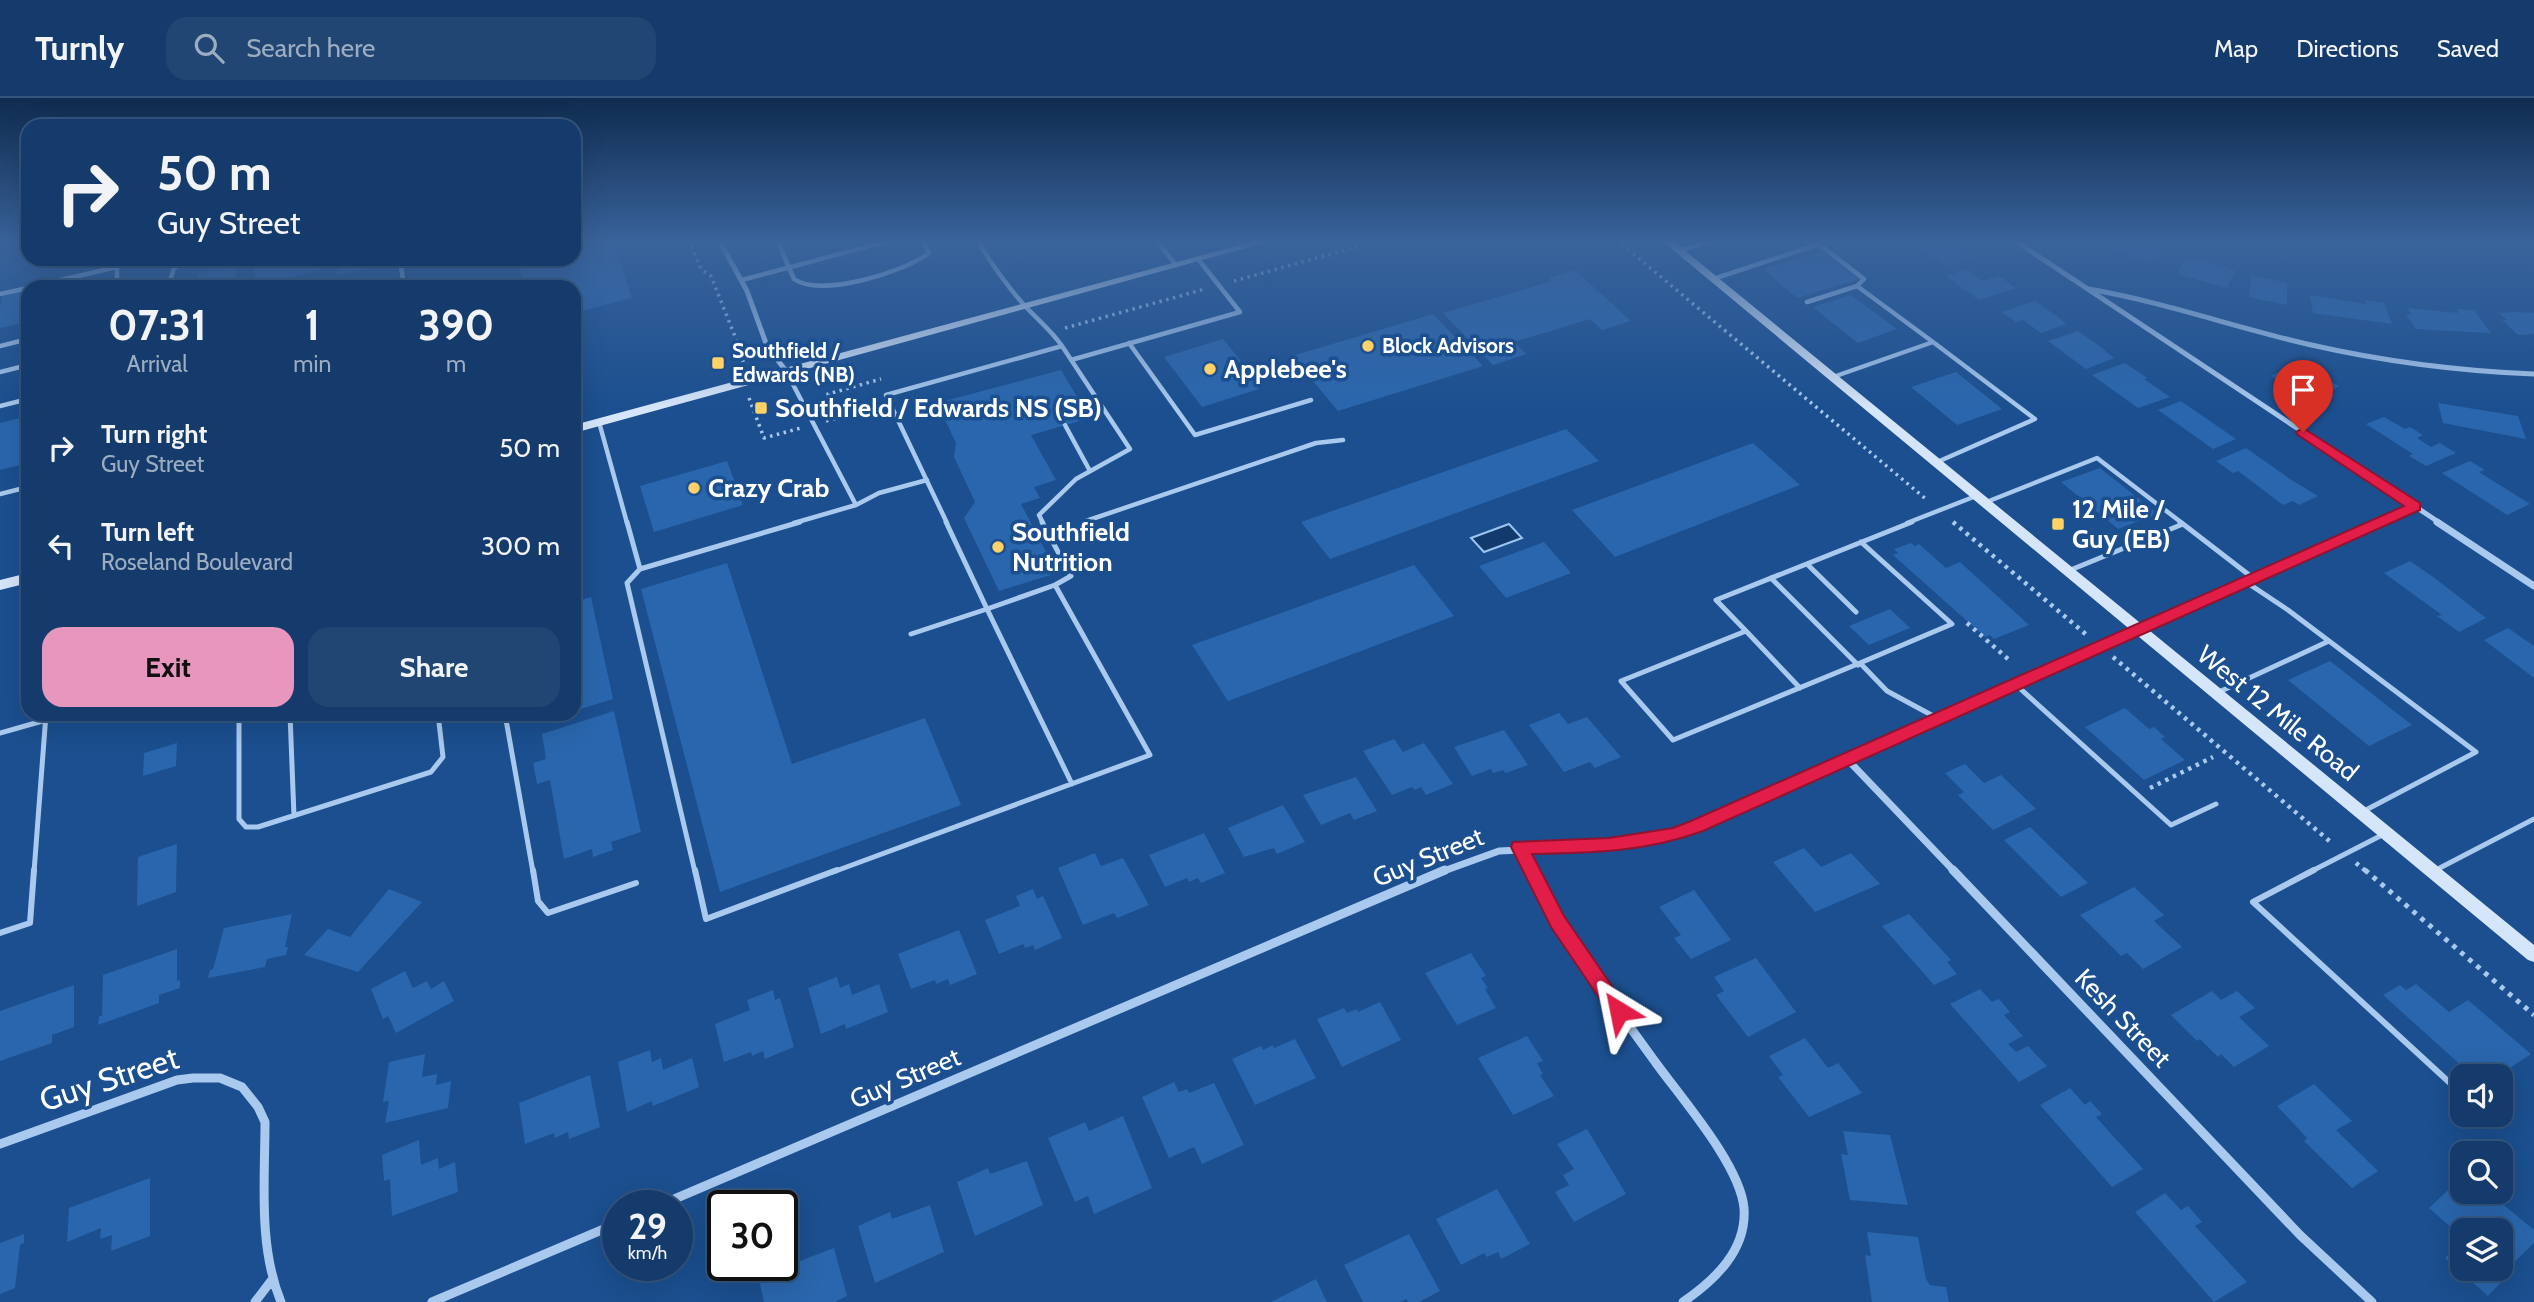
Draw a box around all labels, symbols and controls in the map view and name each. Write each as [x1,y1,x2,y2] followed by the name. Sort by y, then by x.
[166,17,656,80] search box
[35,28,124,68] text: Turnly
[190,29,228,67] icon: search
[246,32,375,64] text: Search here
[2214,34,2258,63] text: Map
[2296,34,2399,63] text: Directions
[2437,34,2499,63] text: Saved
[157,143,272,202] text: 50 m
[42,147,133,238] icon: right
[157,203,301,242] text: Guy Street
[108,299,206,351] text: 07:31
[305,299,320,351] text: 1
[418,299,494,351] text: 390
[1382,333,1514,358] place label: Block Advisors
[732,338,855,387] place label: Southfield / Edwards (NB)
[1360,338,1376,354] marker: Block Advisors
[127,350,188,378] text: Arrival
[293,350,331,378] text: min
[446,350,466,378] text: m
[1224,353,1347,385] place label: Applebee's
[710,355,726,371] marker: Southfield / Edwards (NB)
[2273,360,2333,432] pin
[1202,361,1218,377] marker: Applebee's
[2284,371,2322,409] icon: arrive
[775,392,1102,424] place label: Southfield / Edwards NS (SB)
[753,400,769,416] marker: Southfield / Edwards NS (SB)
[101,418,207,450] text: Turn right
[42,429,80,467] icon: right
[499,432,560,464] text: 50 m
[101,450,204,478] text: Guy Street
[708,472,829,504] place label: Crazy Crab
[686,480,702,496] marker: Crazy Crab
[2072,493,2171,555] place label: 12 Mile / Guy (EB)
[101,516,194,548] text: Turn left
[1012,516,1130,578] place label: Southfield Nutrition
[2050,516,2066,532] marker: 12 Mile / Guy (EB)
[42,527,80,565] icon: left
[481,530,560,562] text: 300 m
[990,539,1006,555] marker: Southfield Nutrition
[101,548,293,576] text: Roseland Boulevard
[42,627,294,707] button: Exit
[308,627,560,707] button: Share
[2191,638,2365,788] street label: West 12 Mile Road
[1368,820,1488,894] street label: Guy Street
[2068,962,2178,1074] street label: Kesh Street
[1582,974,1656,1048] position arrow
[35,1038,183,1119] street label: Guy Street
[845,1040,965,1116] street label: Guy Street
[2450,1064,2513,1281] map controls
[2450,1064,2513,1127] button: sound
[2450,1141,2513,1204] button: search
[707,1190,798,1281] speed limit sign: 30
[628,1205,667,1248] text: 29
[2450,1218,2513,1281] button: layers
[628,1242,667,1264] text: km/h

